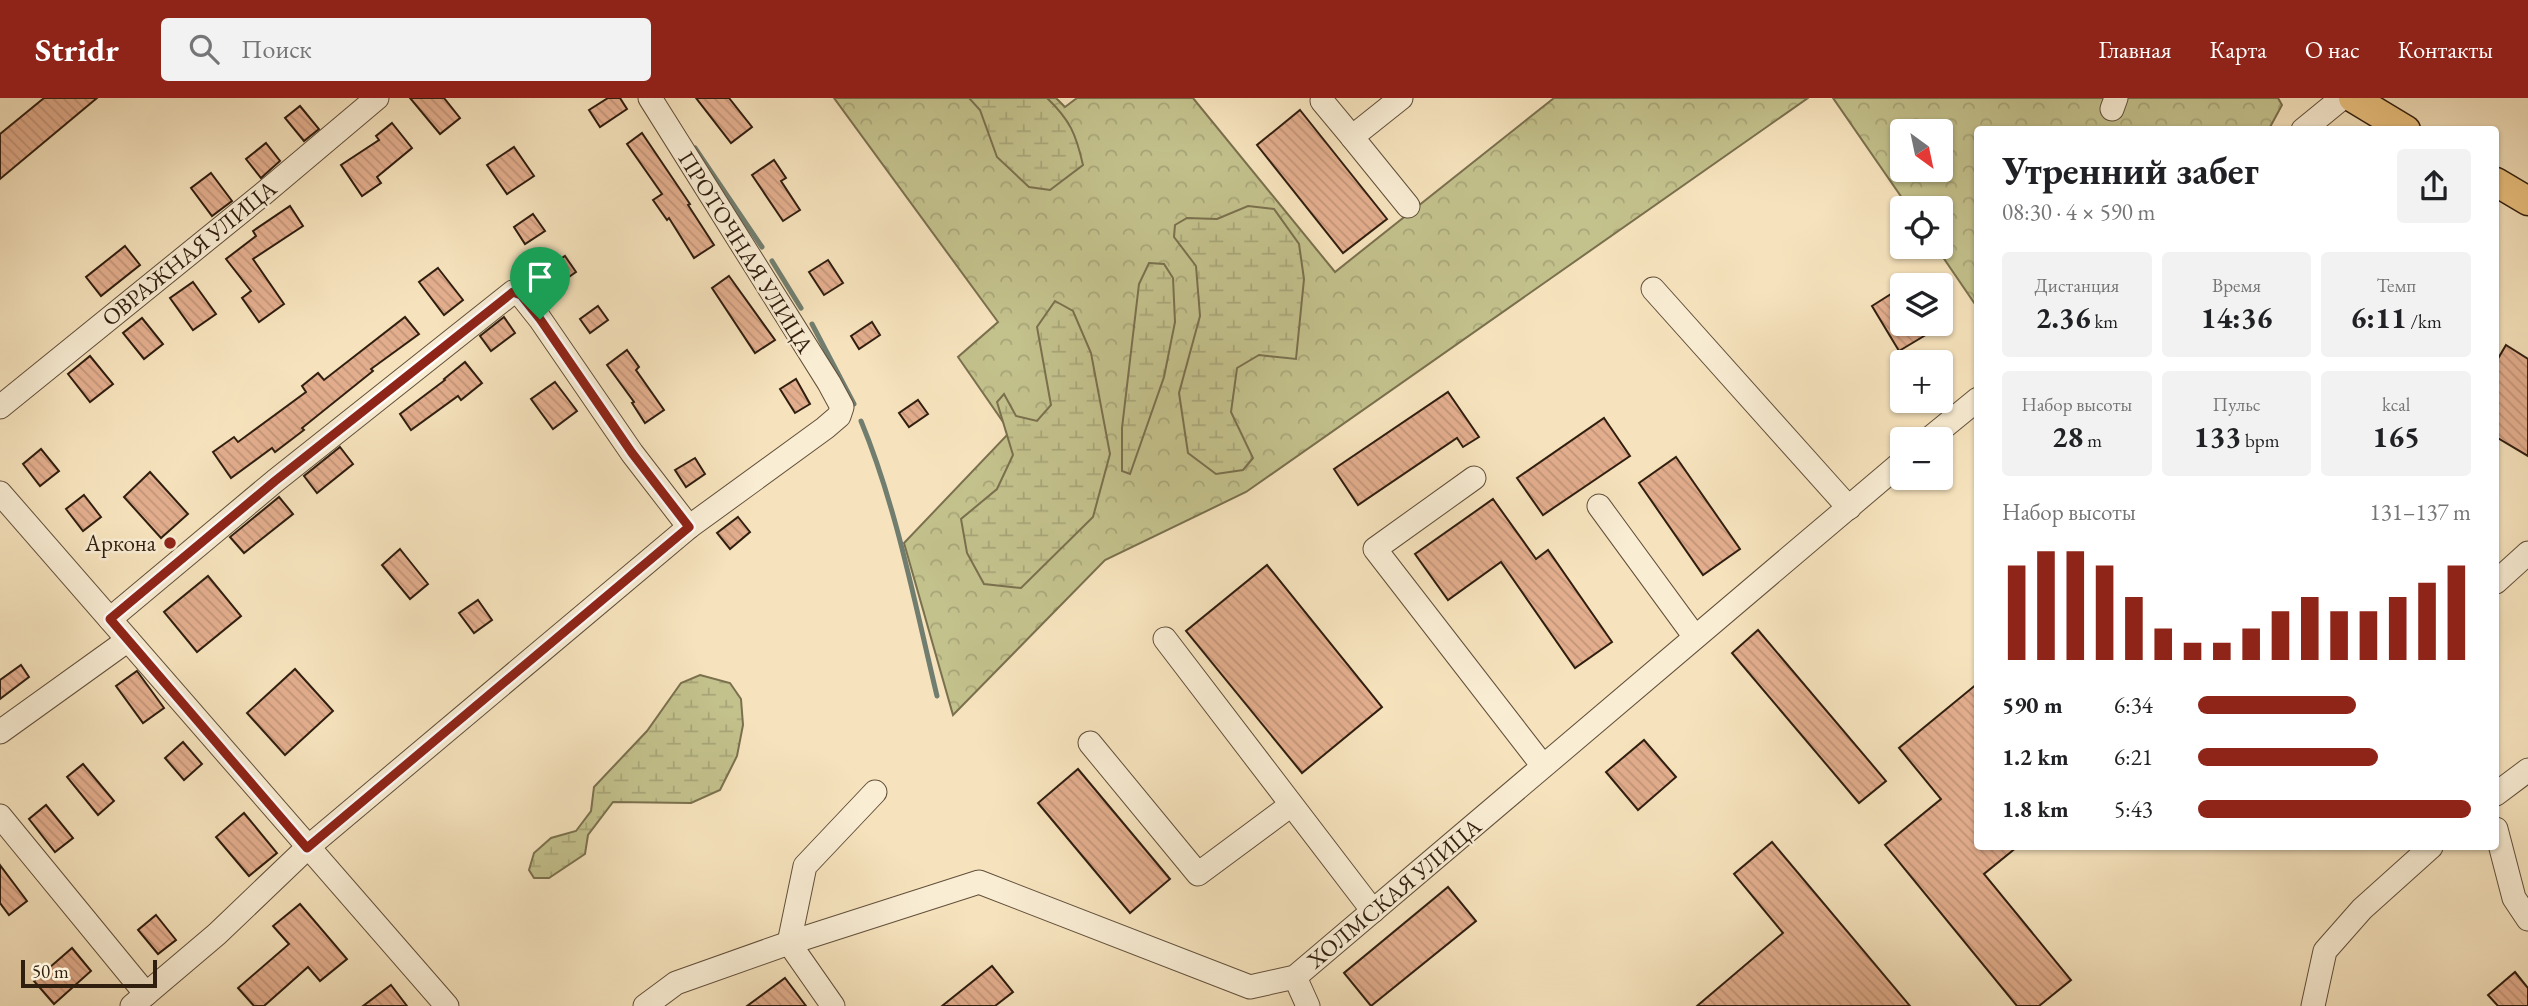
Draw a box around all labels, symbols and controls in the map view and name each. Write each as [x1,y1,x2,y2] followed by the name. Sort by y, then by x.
[161,18,651,81] search box
[35,28,119,71] text: Stridr
[185,30,223,68] icon: search
[241,32,312,66] text: Поиск
[2098,34,2172,65] text: Главная
[2210,34,2267,65] text: Карта
[2305,34,2360,65] text: О нас
[2398,34,2493,65] text: Контакты
[1890,119,1953,182] north arrow
[1890,119,1953,490] map controls
[672,145,821,360] street label: ПРОТОЧНАЯ УЛИЦА
[2002,146,2259,195] text: Утренний забег
[2397,149,2471,223] button: share
[95,173,283,333] street label: ОВРАЖНАЯ УЛИЦА
[1890,196,1953,259] button: locate
[2002,197,2155,227] text: 08:30 · 4 × 590 m
[510,247,570,319] pin
[521,258,559,296] icon: arrive
[1890,273,1953,336] button: layers
[2034,273,2119,298] text: Дистанция
[2212,273,2261,298] text: Время
[2376,273,2416,298] text: Темп
[2036,298,2091,337] text: 2.36
[2201,298,2272,337] text: 14:36
[2351,298,2407,337] text: 6:11
[2091,309,2118,334] text: km
[2407,309,2442,334] text: /km
[1890,350,1953,413] button: +
[2022,392,2132,417] text: Набор высоты
[2212,392,2261,417] text: Пульс
[2382,392,2410,417] text: kcal
[2052,417,2083,456] text: 28
[2194,417,2241,456] text: 133
[2372,417,2420,456] text: 165
[1890,427,1953,490] button: −
[2083,428,2102,453] text: m
[2241,428,2279,453] text: bpm
[2002,497,2136,527] text: Набор высоты
[2370,497,2471,527] text: 131–137 m
[84,528,157,558] place label: Аркона
[162,535,178,551] marker: Аркона
[2002,690,2063,720] text: 590 m
[2114,690,2153,720] text: 6:34
[2002,742,2069,772] text: 1.2 km
[2114,742,2153,772] text: 6:21
[2002,794,2069,824] text: 1.8 km
[2114,794,2153,824] text: 5:43
[1300,811,1488,975] street label: ХОЛМСКАЯ УЛИЦА
[21,957,158,989] scale bar
[32,959,69,984] text: 50 m

